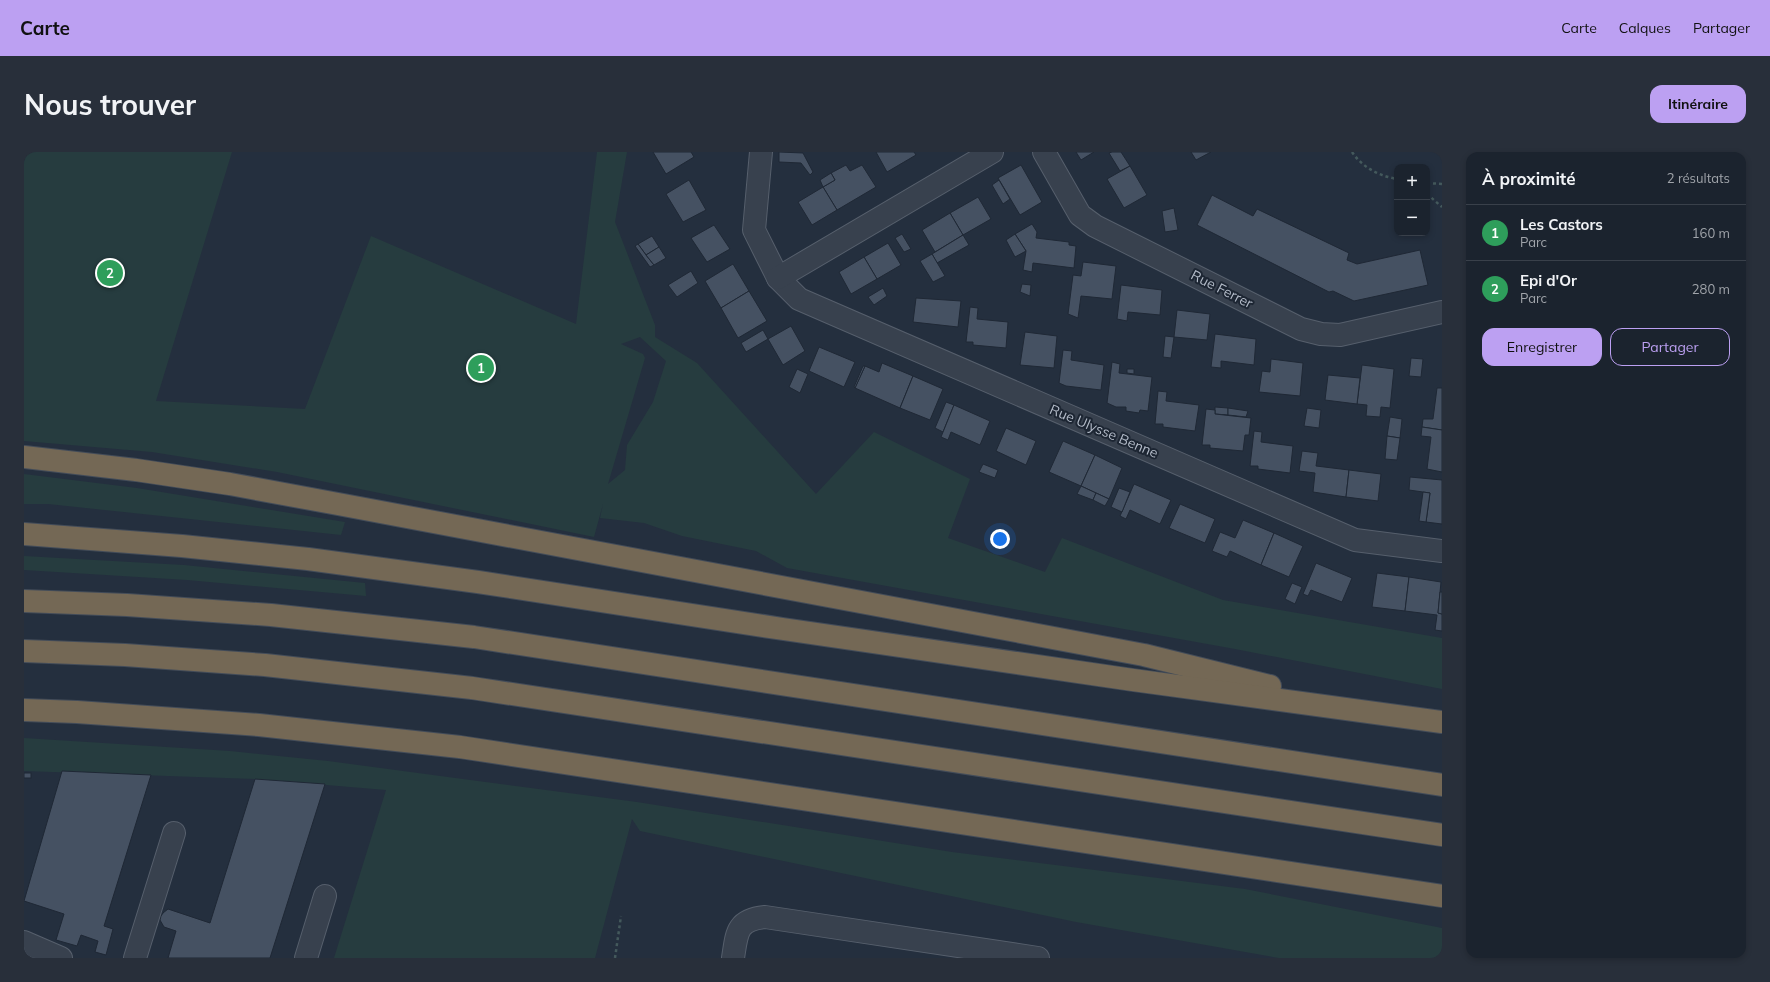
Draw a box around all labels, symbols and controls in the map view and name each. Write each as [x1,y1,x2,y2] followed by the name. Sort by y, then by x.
[20,16,70,40] text: Carte
[1561,19,1597,37] text: Carte
[1619,19,1671,37] text: Calques
[1693,19,1750,37] text: Partager
[1650,85,1746,123] button: Itinéraire
[24,87,196,122] text: Nous trouver
[1394,164,1430,236] map controls
[1394,164,1430,200] button: +
[1482,168,1576,189] text: À proximité
[1667,170,1730,186] text: 2 résultats
[1394,200,1430,236] button: −
[1520,215,1603,234] text: Les Castors
[1491,225,1499,241] text: 1
[1692,225,1730,241] text: 160 m
[1520,234,1547,250] text: Parc
[97,258,123,288] pin: 2
[1188,266,1257,313] street label: Rue Ferrer
[1520,271,1577,290] text: Epi d'Or
[1491,281,1499,297] text: 2
[1692,281,1730,297] text: 280 m
[1520,290,1547,306] text: Parc
[1482,328,1602,366] button: Enregistrer
[1610,328,1730,366] button: Partager
[468,353,494,383] pin: 1
[1047,400,1161,462] street label: Rue Ulysse Benne
[990,529,1010,549] your location

